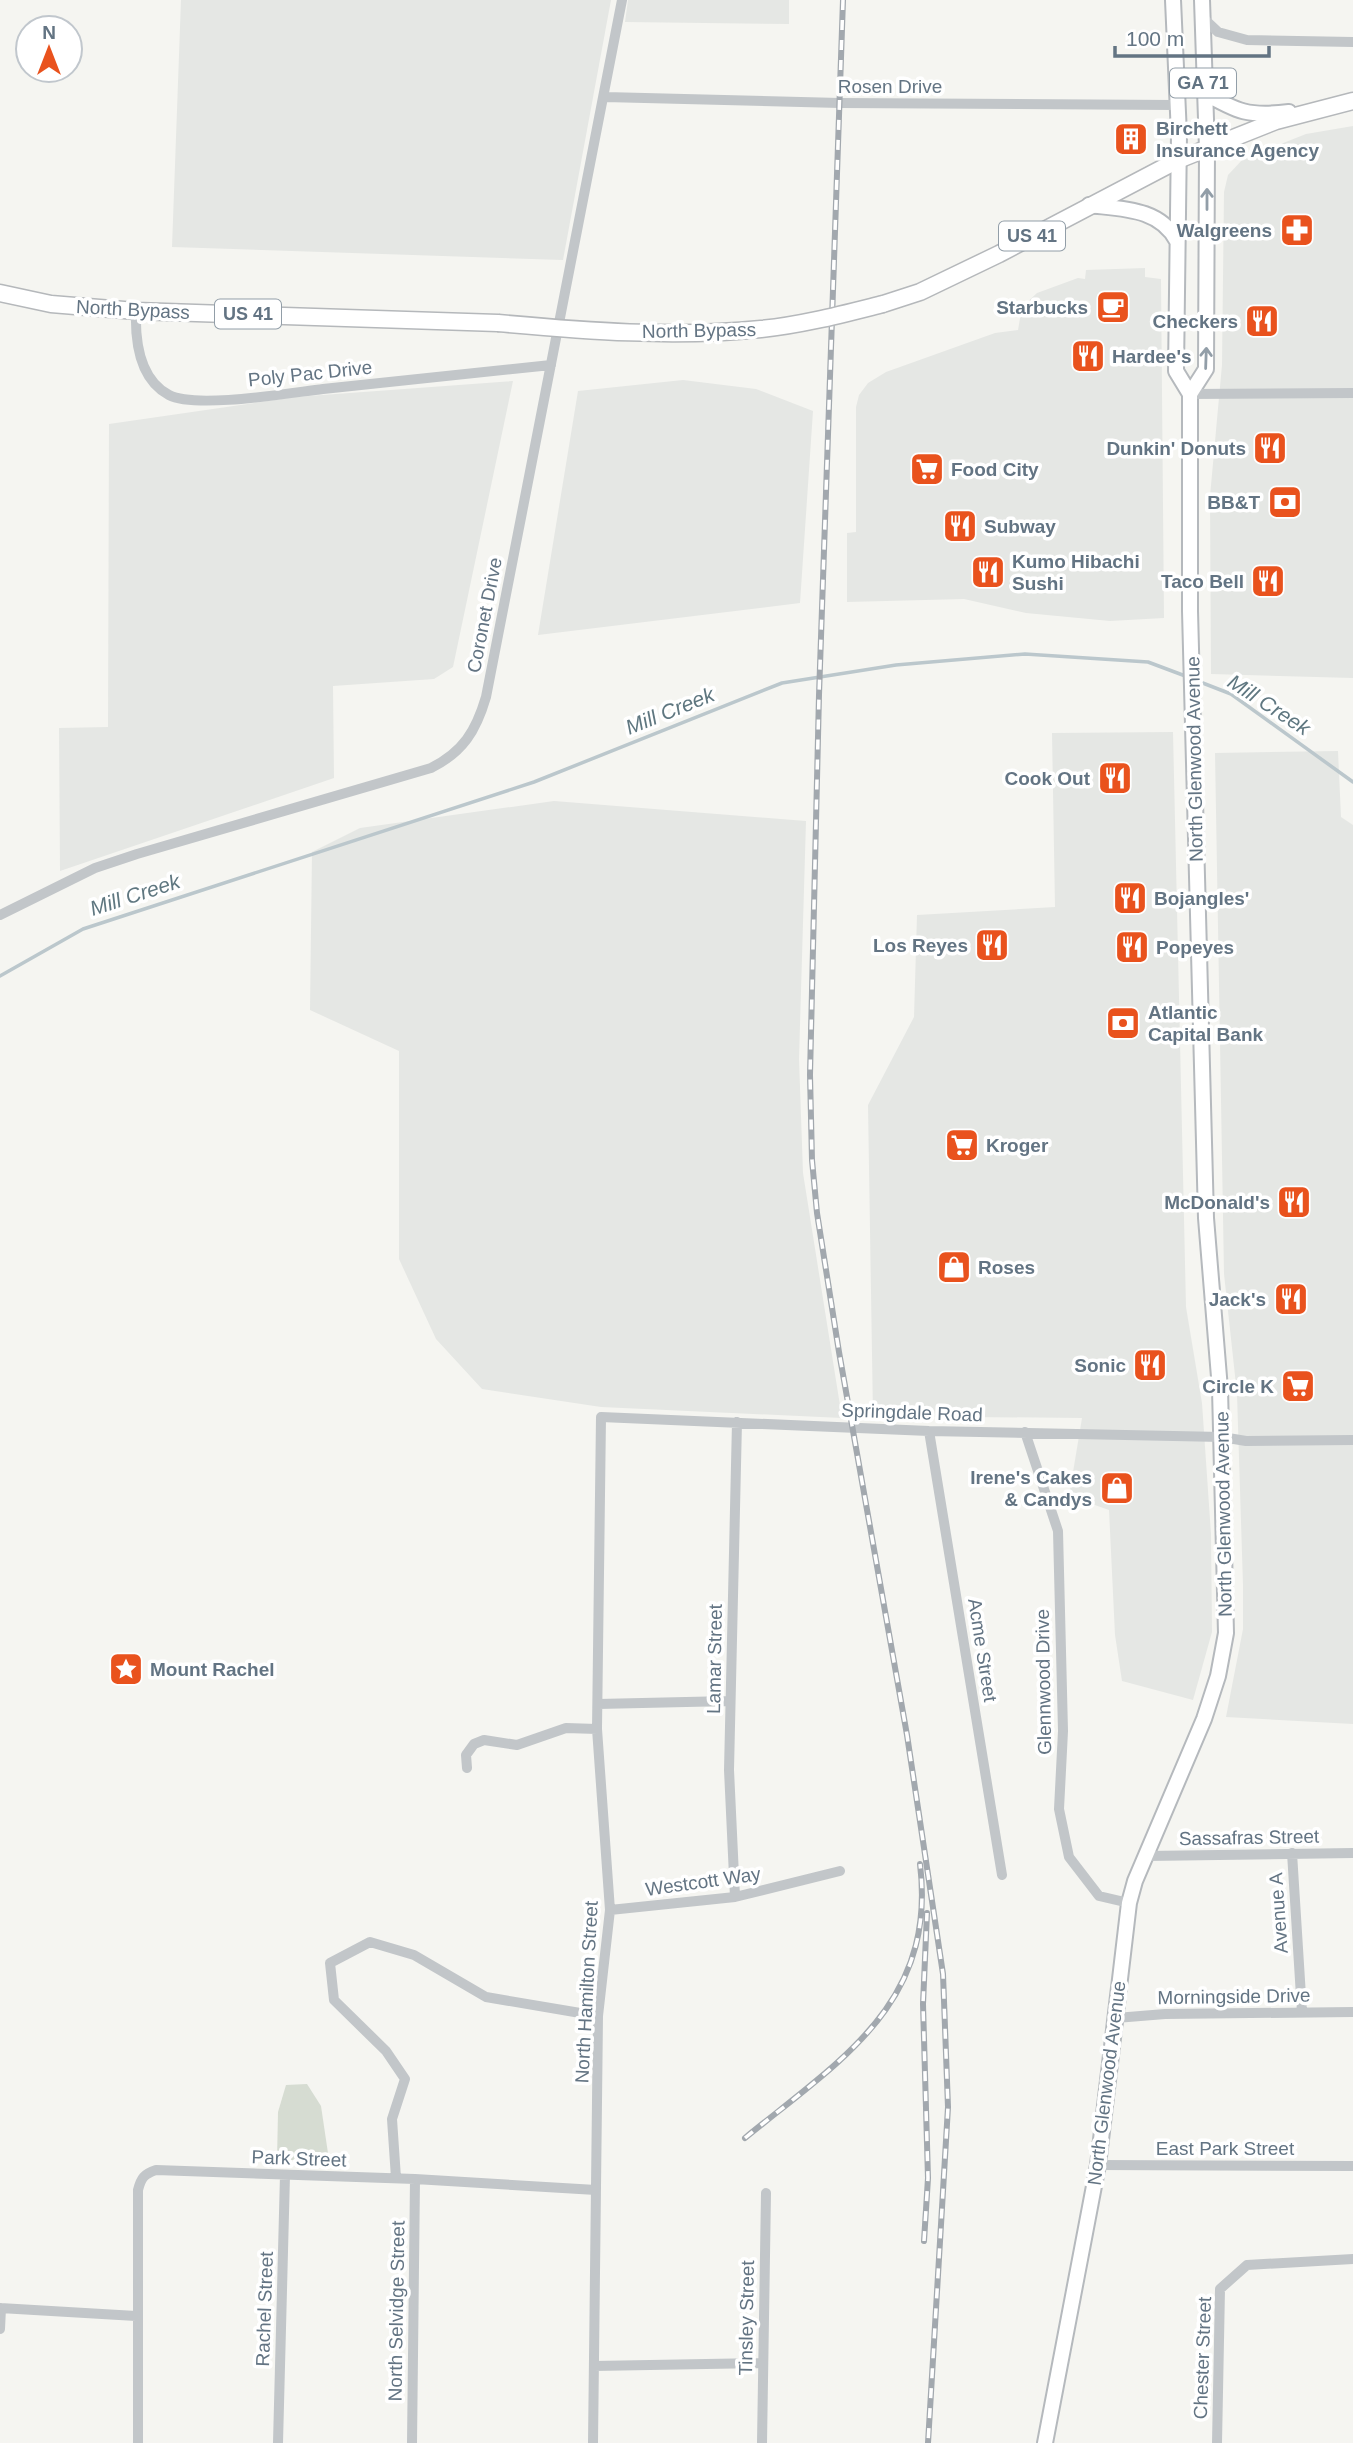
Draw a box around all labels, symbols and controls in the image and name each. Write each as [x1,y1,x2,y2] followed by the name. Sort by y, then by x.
[14,14,84,84] north arrow
[1115,14,1269,58] scale bar
[42,22,56,43] text: N
[1126,27,1184,50] text: 100 m
[1170,68,1236,98] road number: GA 71
[838,76,942,97] street label: Rosen Drive
[1156,118,1319,161] place label: Birchett Insurance Agency
[1112,120,1150,158] building icon: Birchett Insurance Agency
[1200,188,1214,211] one-way arrow
[1278,211,1316,249] pharmacy icon: Walgreens
[1177,220,1272,241] place label: Walgreens
[999,222,1065,250] road number: US 41
[1094,288,1132,326] cafe icon: Starbucks
[75,296,190,323] street label: North Bypass
[996,297,1088,318] place label: Starbucks
[215,300,281,328] road number: US 41
[1243,302,1281,340] restaurant icon: Checkers
[1152,311,1238,332] place label: Checkers
[642,319,756,342] street label: North Bypass
[1069,337,1107,375] restaurant icon: Hardee's
[1112,346,1192,367] place label: Hardee's
[1200,347,1213,370] one-way arrow
[247,357,373,390] street label: Poly Pac Drive
[1251,429,1289,467] restaurant icon: Dunkin' Donuts
[1106,438,1246,459] place label: Dunkin' Donuts
[908,450,946,488] supermarket icon: Food City
[951,459,1039,480] place label: Food City
[1266,483,1304,521] bank icon: BB&T
[1207,492,1260,513] place label: BB&T
[941,507,979,545] restaurant icon: Subway
[984,516,1056,537] place label: Subway
[1012,551,1140,594] place label: Kumo Hibachi Sushi
[969,553,1007,591] restaurant icon: Kumo Hibachi Sushi
[463,556,506,675] street label: Coronet Drive
[1249,562,1287,600] restaurant icon: Taco Bell
[1161,571,1244,592] place label: Taco Bell
[1182,656,1207,862] street label: North Glenwood Avenue
[1224,670,1316,740] water label: Mill Creek
[622,682,719,739] water label: Mill Creek
[1096,759,1134,797] restaurant icon: Cook Out
[1005,768,1091,789] place label: Cook Out
[87,869,184,920] water label: Mill Creek
[1111,879,1149,917] restaurant icon: Bojangles'
[1154,888,1249,909] place label: Bojangles'
[973,926,1011,964] restaurant icon: Los Reyes
[1113,928,1151,966] restaurant icon: Popeyes
[873,935,968,956] place label: Los Reyes
[1156,937,1234,958] place label: Popeyes
[1148,1002,1264,1045] place label: Atlantic Capital Bank
[1104,1004,1142,1042] bank icon: Atlantic Capital Bank
[943,1126,981,1164] supermarket icon: Kroger
[986,1135,1049,1156] place label: Kroger
[1275,1183,1313,1221] restaurant icon: McDonald's
[1164,1192,1270,1213] place label: McDonald's
[935,1248,973,1286] shop icon: Roses
[978,1257,1035,1278] place label: Roses
[1272,1280,1310,1318] restaurant icon: Jack's
[1209,1289,1266,1310] place label: Jack's
[1131,1346,1169,1384] restaurant icon: Sonic
[1074,1355,1126,1376] place label: Sonic
[1279,1367,1317,1405] supermarket icon: Circle K
[1202,1376,1274,1397] place label: Circle K
[841,1400,983,1425] street label: Springdale Road
[1211,1411,1236,1617] street label: North Glenwood Avenue
[970,1467,1092,1510] place label: Irene's Cakes & Candys
[1098,1469,1136,1507] shop icon: Irene's Cakes & Candys
[964,1597,1001,1704] street label: Acme Street
[703,1603,726,1714] street label: Lamar Street
[1032,1609,1055,1755] street label: Glennwood Drive
[107,1650,145,1688] place icon: Mount Rachel
[150,1659,275,1680] place label: Mount Rachel
[1179,1826,1320,1849] street label: Sassafras Street
[644,1863,763,1900] street label: Westcott Way
[1265,1872,1292,1954] street label: Avenue A
[571,1900,602,2084] street label: North Hamilton Street
[1084,1980,1129,2186] street label: North Glenwood Avenue
[1157,1985,1311,2008] street label: Morningside Drive
[1156,2138,1295,2159] street label: East Park Street
[251,2146,348,2171] street label: Park Street
[384,2220,409,2401] street label: North Selvidge Street
[252,2250,277,2367] street label: Rachel Street
[735,2259,758,2376] street label: Tinsley Street
[1190,2296,1215,2420] street label: Chester Street

